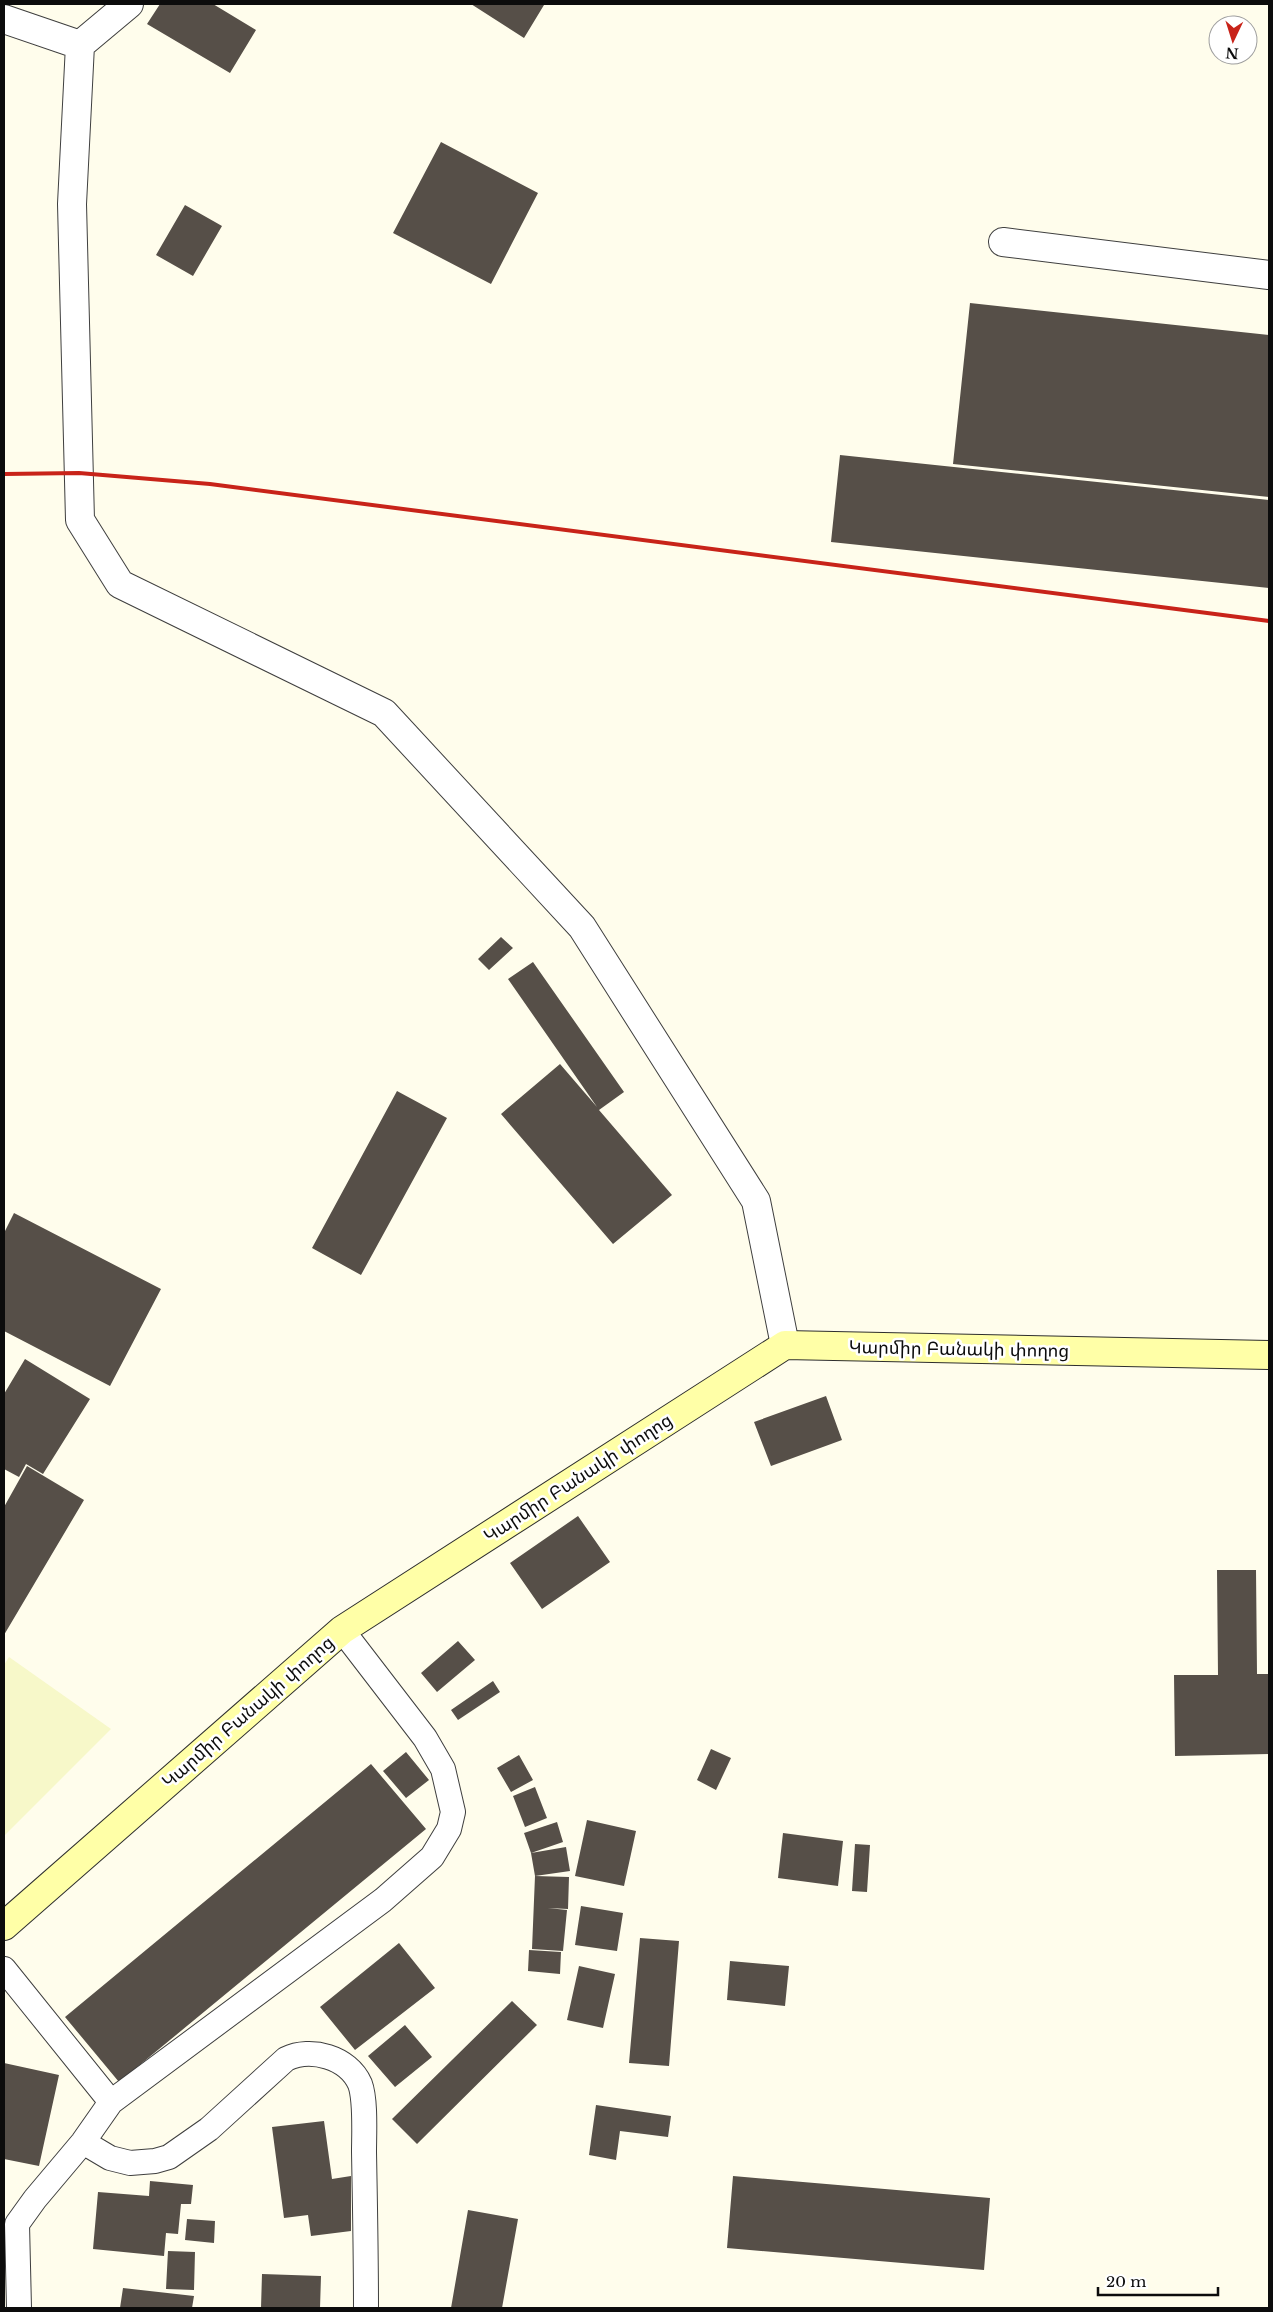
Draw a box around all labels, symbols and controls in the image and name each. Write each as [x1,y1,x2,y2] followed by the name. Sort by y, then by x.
[1208,15,1258,65] north arrow
[1225,44,1239,62] text: N
[849,1336,1069,1362] street label: Կարմիր Բանակի փողոց
[480,1409,676,1547] street label: Կարմիր Բանակի փողոց
[158,1631,338,1793] street label: Կարմիր Բանակի փողոց
[1098,2264,1218,2296] scale bar
[1106,2272,1146,2291] text: 20 m

